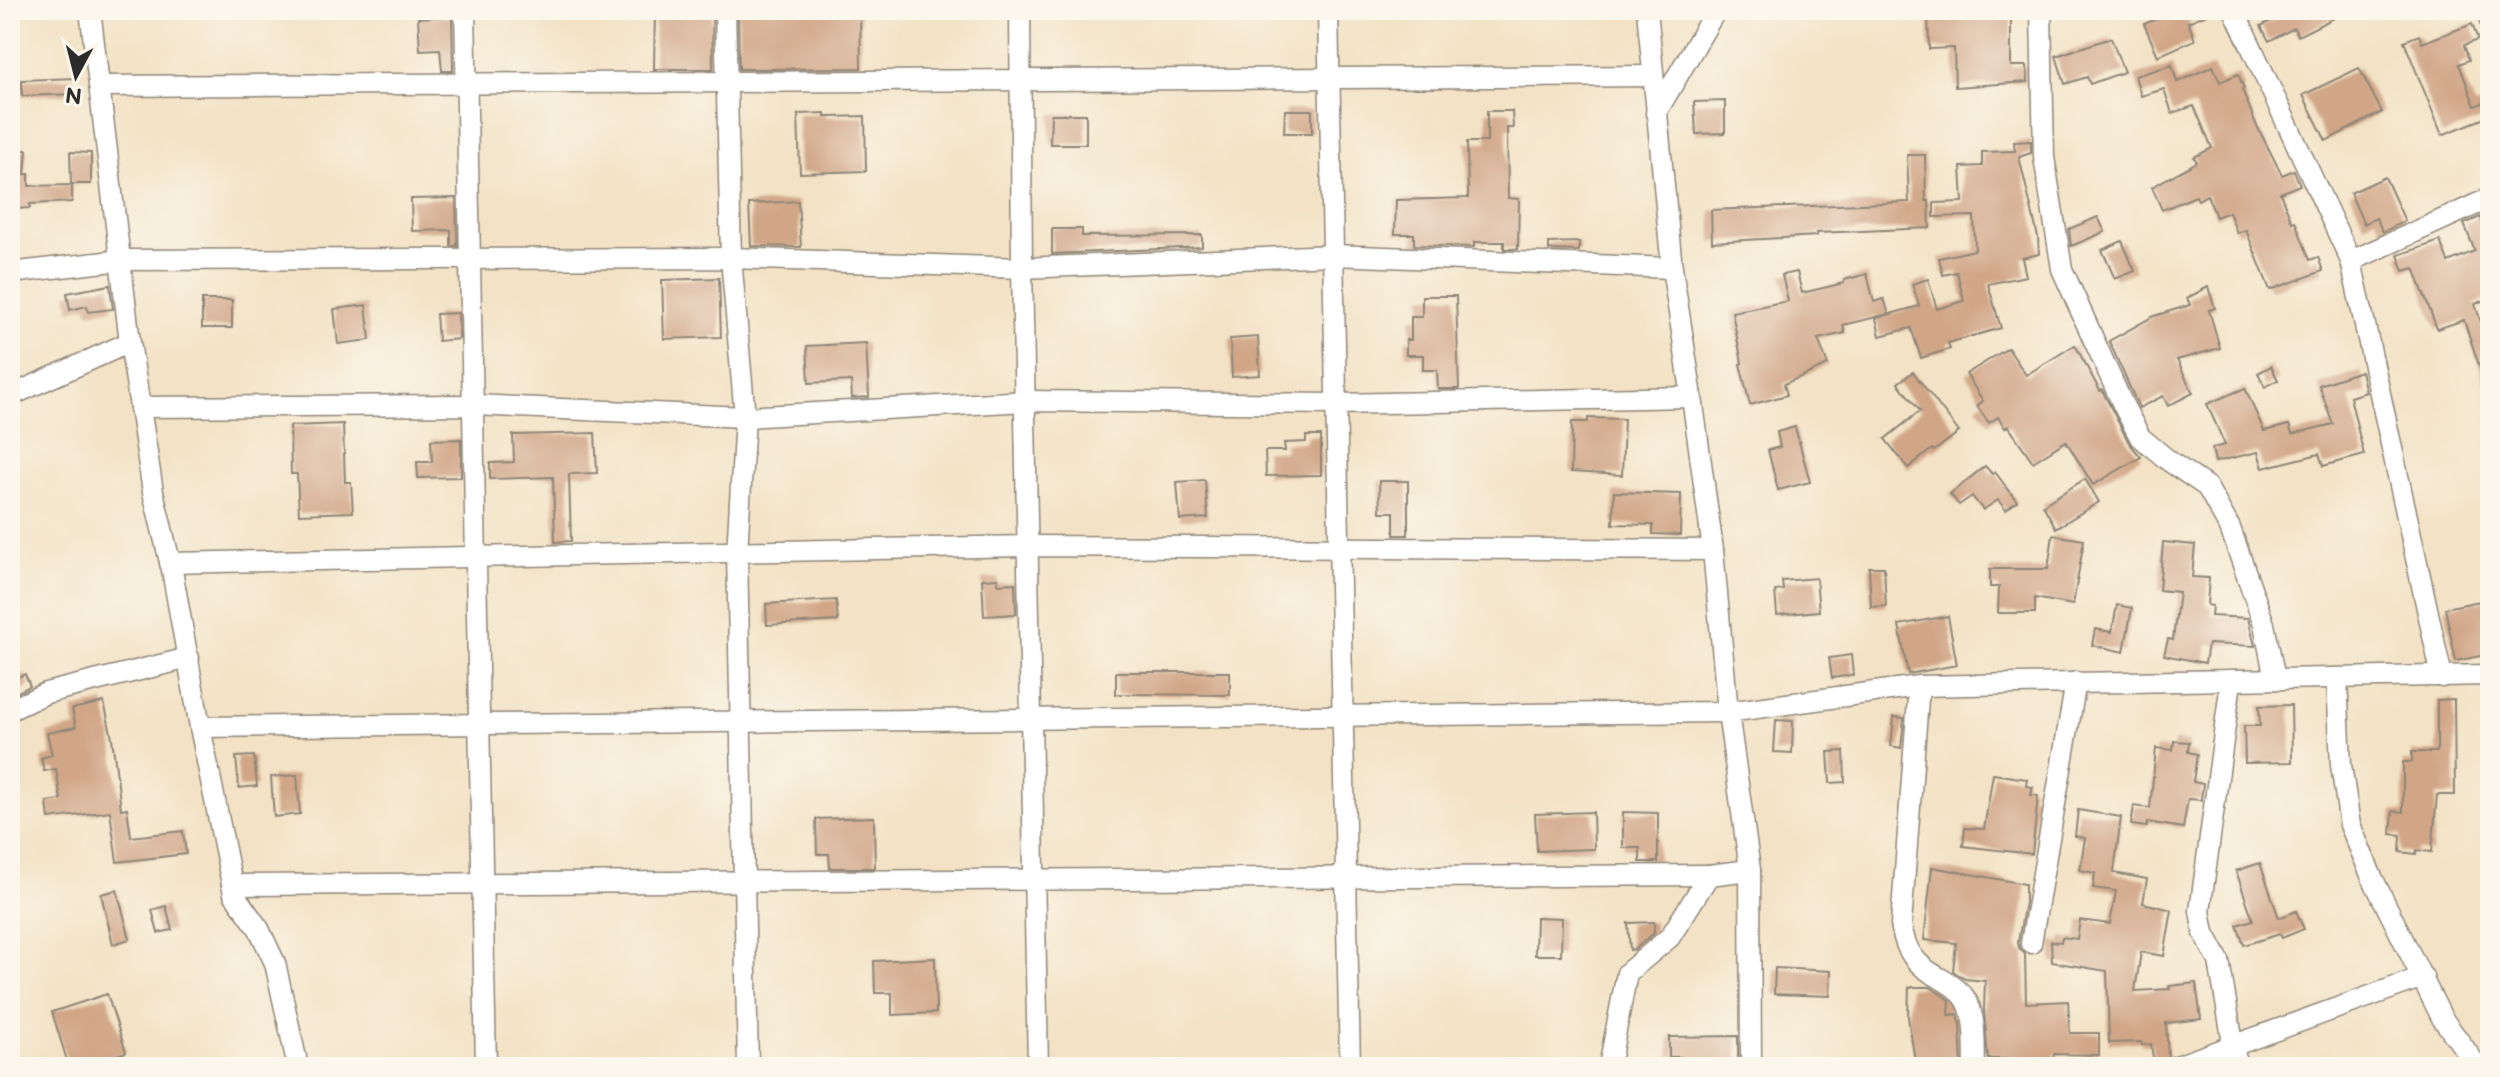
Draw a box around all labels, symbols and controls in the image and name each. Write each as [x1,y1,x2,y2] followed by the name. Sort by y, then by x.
[36,36,116,116] north arrow
[64,80,84,109] text: N

